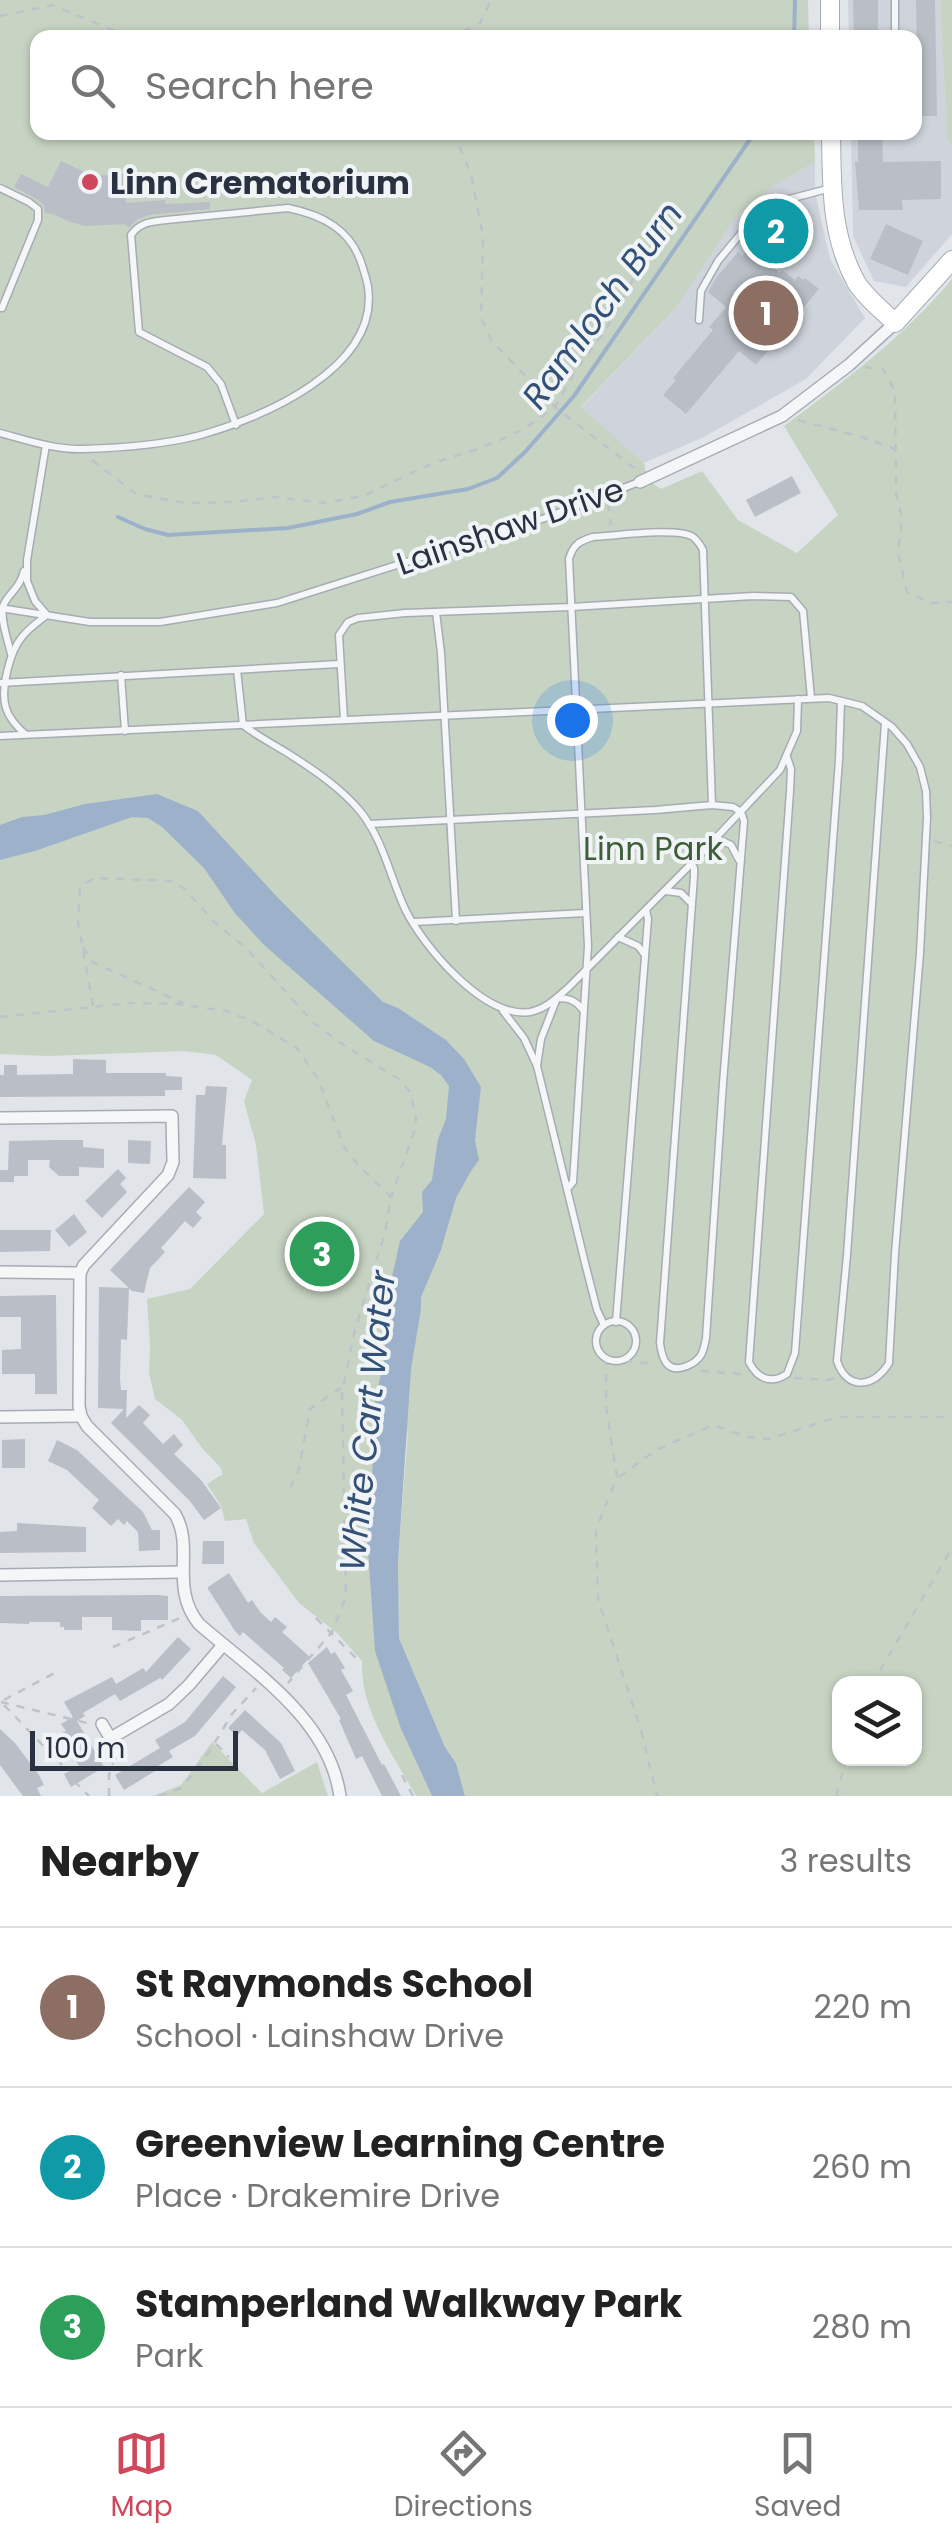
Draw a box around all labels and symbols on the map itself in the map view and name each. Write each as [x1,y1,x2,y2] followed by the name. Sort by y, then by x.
[110,160,410,205] place label: Linn Crematorium
[79,171,101,193] marker: Linn Crematorium
[510,191,694,419] water label: Ramloch Burn
[744,194,808,268] pin: 2
[734,276,798,350] pin: 1
[390,466,630,586] street label: Lainshaw Drive
[547,695,598,746] your location
[583,826,723,871] park label: Linn Park
[290,1216,354,1292] pin: 3
[327,1267,407,1574] water label: White Cart Water
[30,1726,238,1770] scale bar

